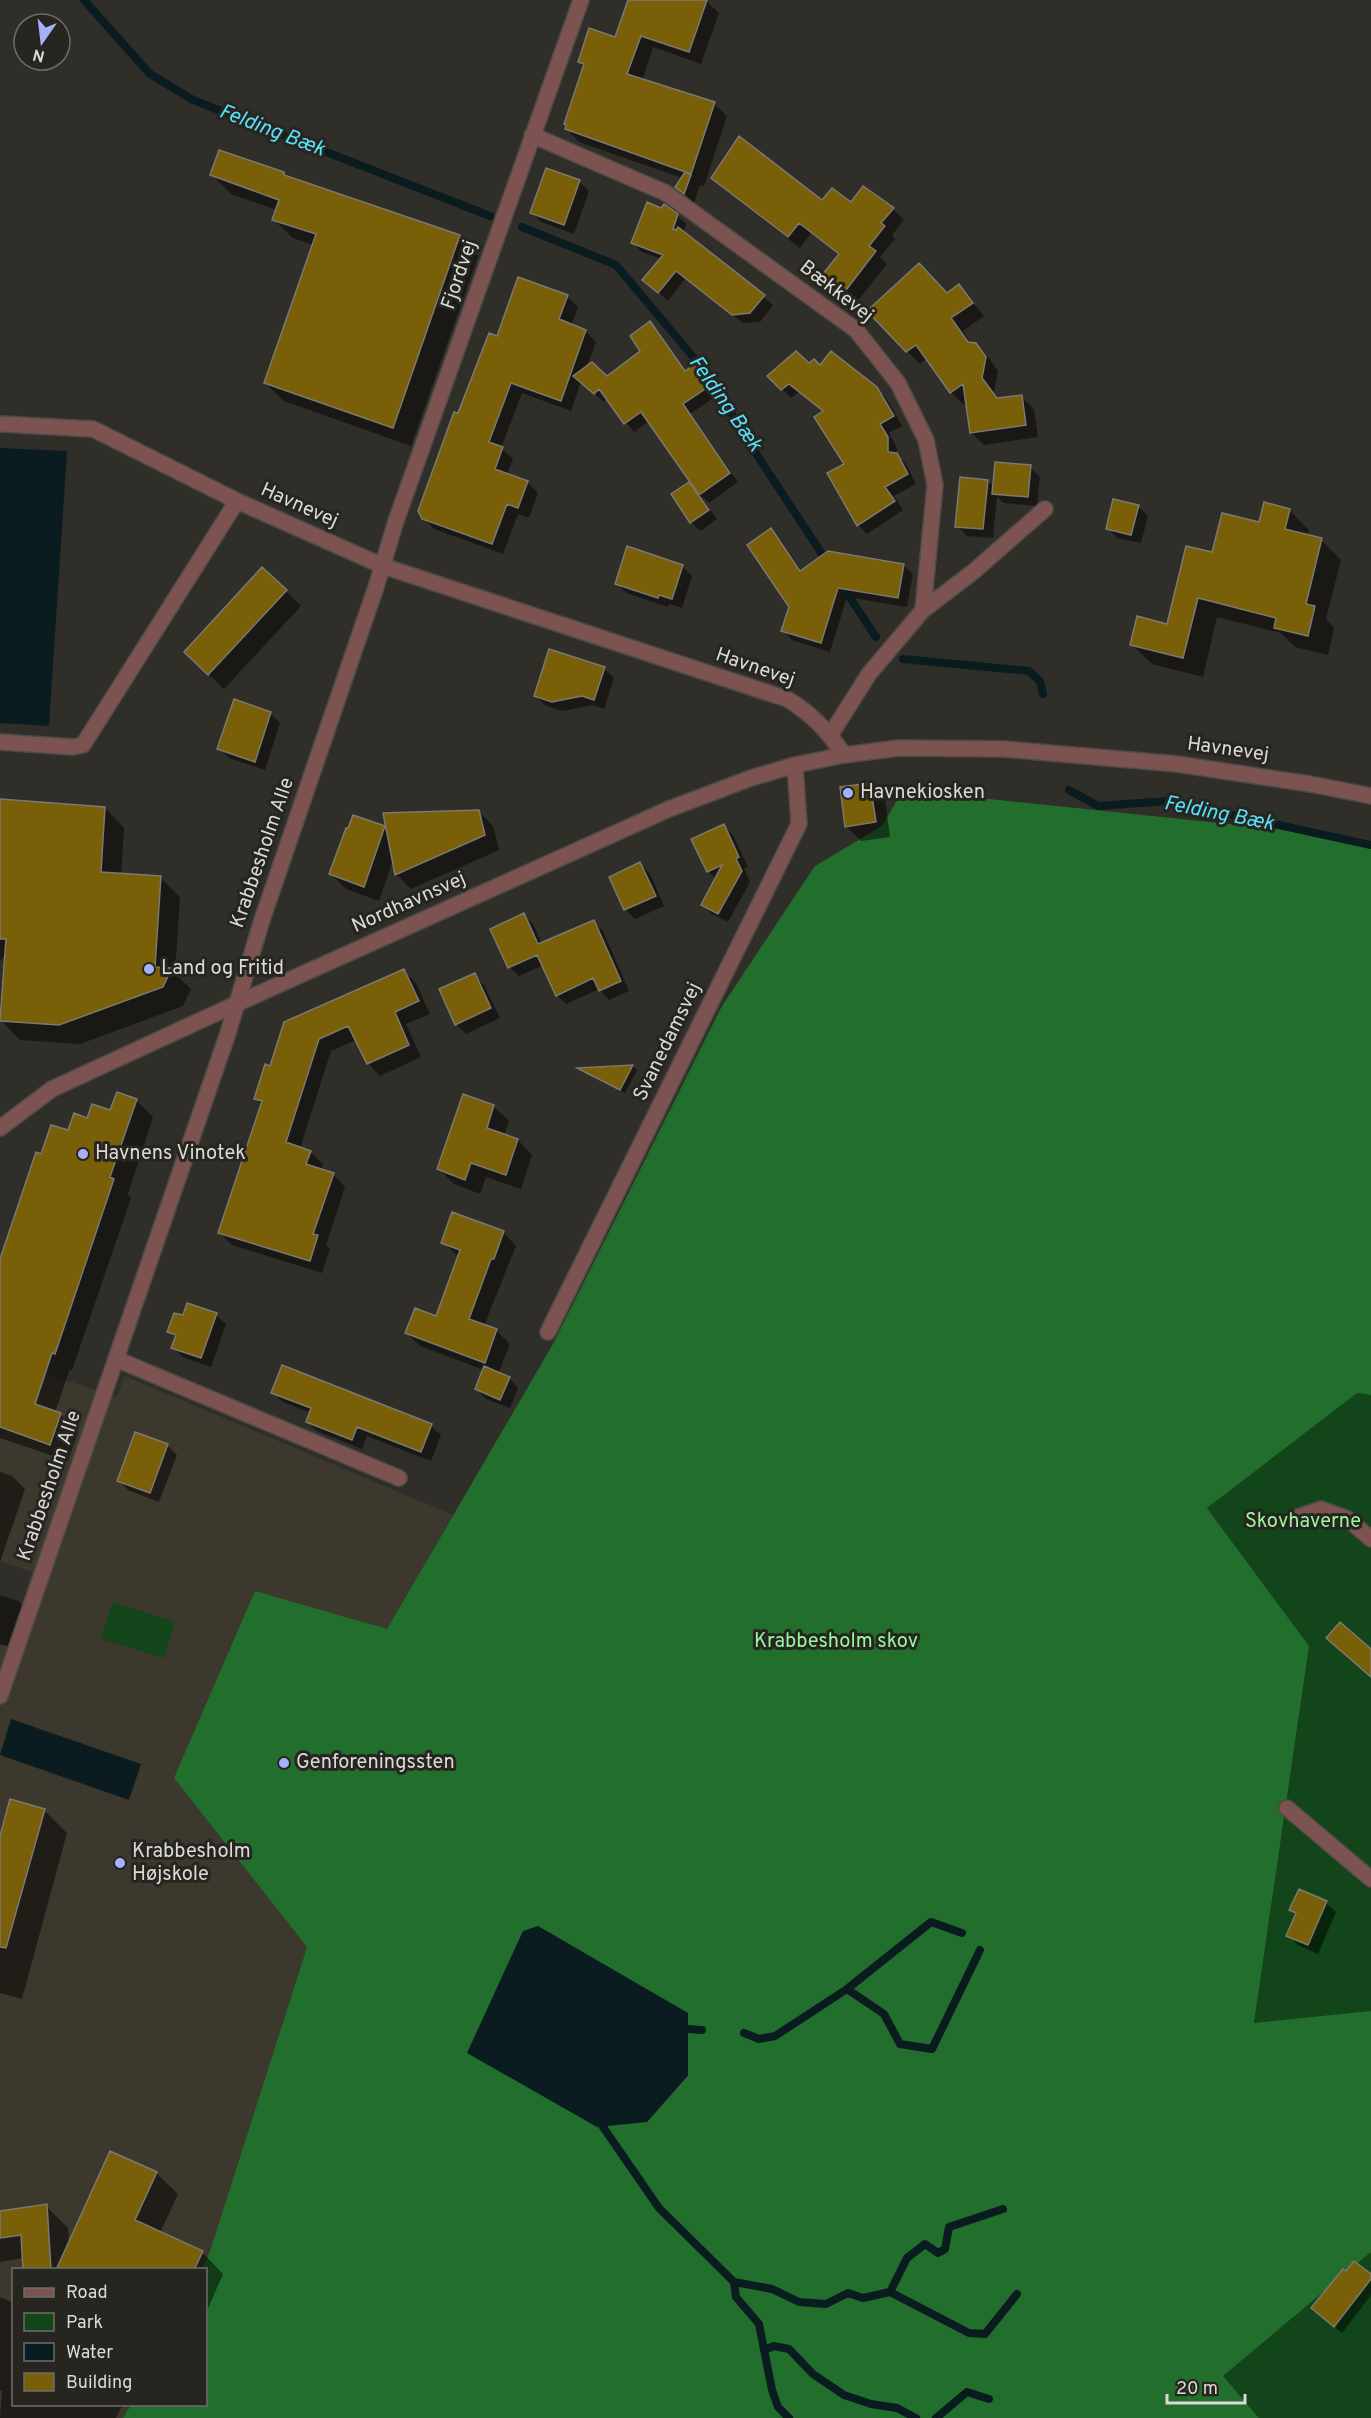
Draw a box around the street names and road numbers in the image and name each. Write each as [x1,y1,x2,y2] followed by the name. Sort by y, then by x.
[436,237,484,313] street label: Fjordvej
[794,255,878,329] street label: Bækkevej
[256,477,342,535] street label: Havnevej
[712,642,798,694] street label: Havnevej
[1185,731,1271,769] street label: Havnevej
[225,774,301,932] street label: Krabbesholm Alle
[348,866,470,940] street label: Nordhavnsvej
[628,978,708,1106] street label: Svanedamsvej
[12,1407,88,1565] street label: Krabbesholm Alle

